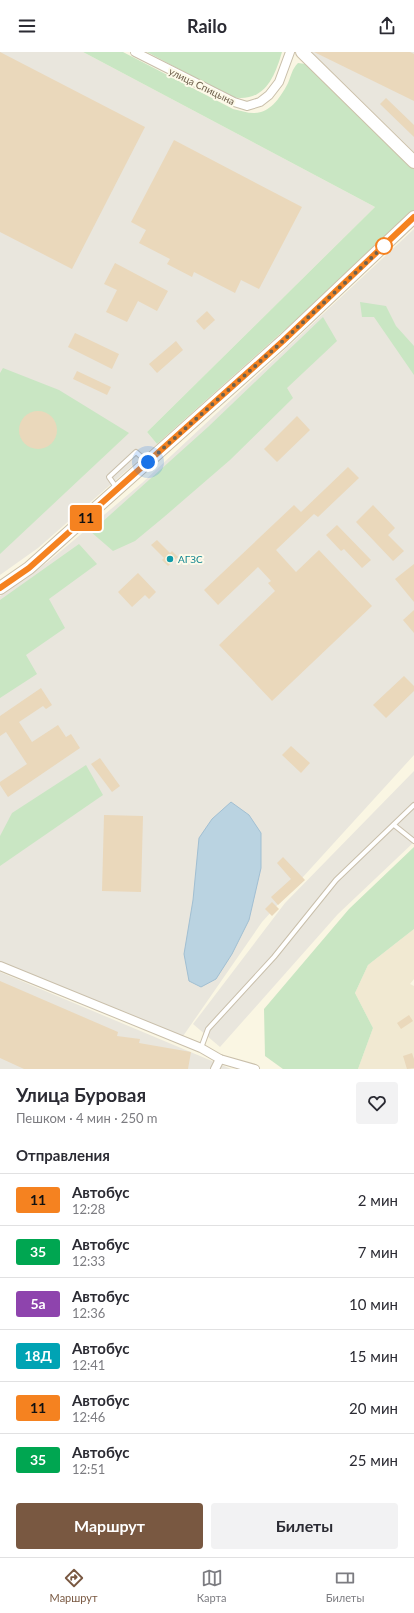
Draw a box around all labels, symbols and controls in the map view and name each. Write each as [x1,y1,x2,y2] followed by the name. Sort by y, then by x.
[16,15,38,37] icon: menu
[187,15,227,37] text: Railo
[376,15,398,37] icon: share
[167,65,237,107] street label: улица Спицына
[375,237,393,255] unlabelled marker
[138,452,158,472] your location
[68,505,104,531] line badge: 11
[78,509,94,526] text: 11
[178,553,203,565] place label: АГЗС
[165,554,175,564] marker: АГЗС
[356,1082,398,1124] button: heart
[16,1083,146,1106] text: Улица Буровая
[16,1110,157,1126] text: Пешком · 4 мин · 250 m
[16,1146,110,1164] text: Отправления
[72,1183,129,1201] text: Автобус
[30,1191,46,1208] text: 11
[358,1191,398,1209] text: 2 мин
[72,1201,105,1217] text: 12:28
[72,1235,129,1253] text: Автобус
[30,1243,46,1260] text: 35
[358,1243,398,1261] text: 7 мин
[72,1253,105,1269] text: 12:33
[72,1287,129,1305] text: Автобус
[30,1295,46,1312] text: 5а
[349,1295,398,1313] text: 10 мин
[72,1305,105,1321] text: 12:36
[72,1339,129,1357] text: Автобус
[24,1347,52,1364] text: 18Д
[349,1347,398,1365] text: 15 мин
[72,1357,105,1373] text: 12:41
[72,1391,129,1409] text: Автобус
[30,1399,46,1416] text: 11
[349,1399,398,1417] text: 20 мин
[72,1409,105,1425] text: 12:46
[72,1443,129,1461] text: Автобус
[30,1451,46,1468] text: 35
[349,1451,398,1469] text: 25 мин
[72,1461,105,1477] text: 12:51
[16,1503,203,1549] button: Маршрут
[211,1503,398,1549] button: Билеты
[50,1567,98,1604] tab: Маршрут
[197,1567,226,1604] tab: Карта
[326,1567,364,1604] tab: Билеты

